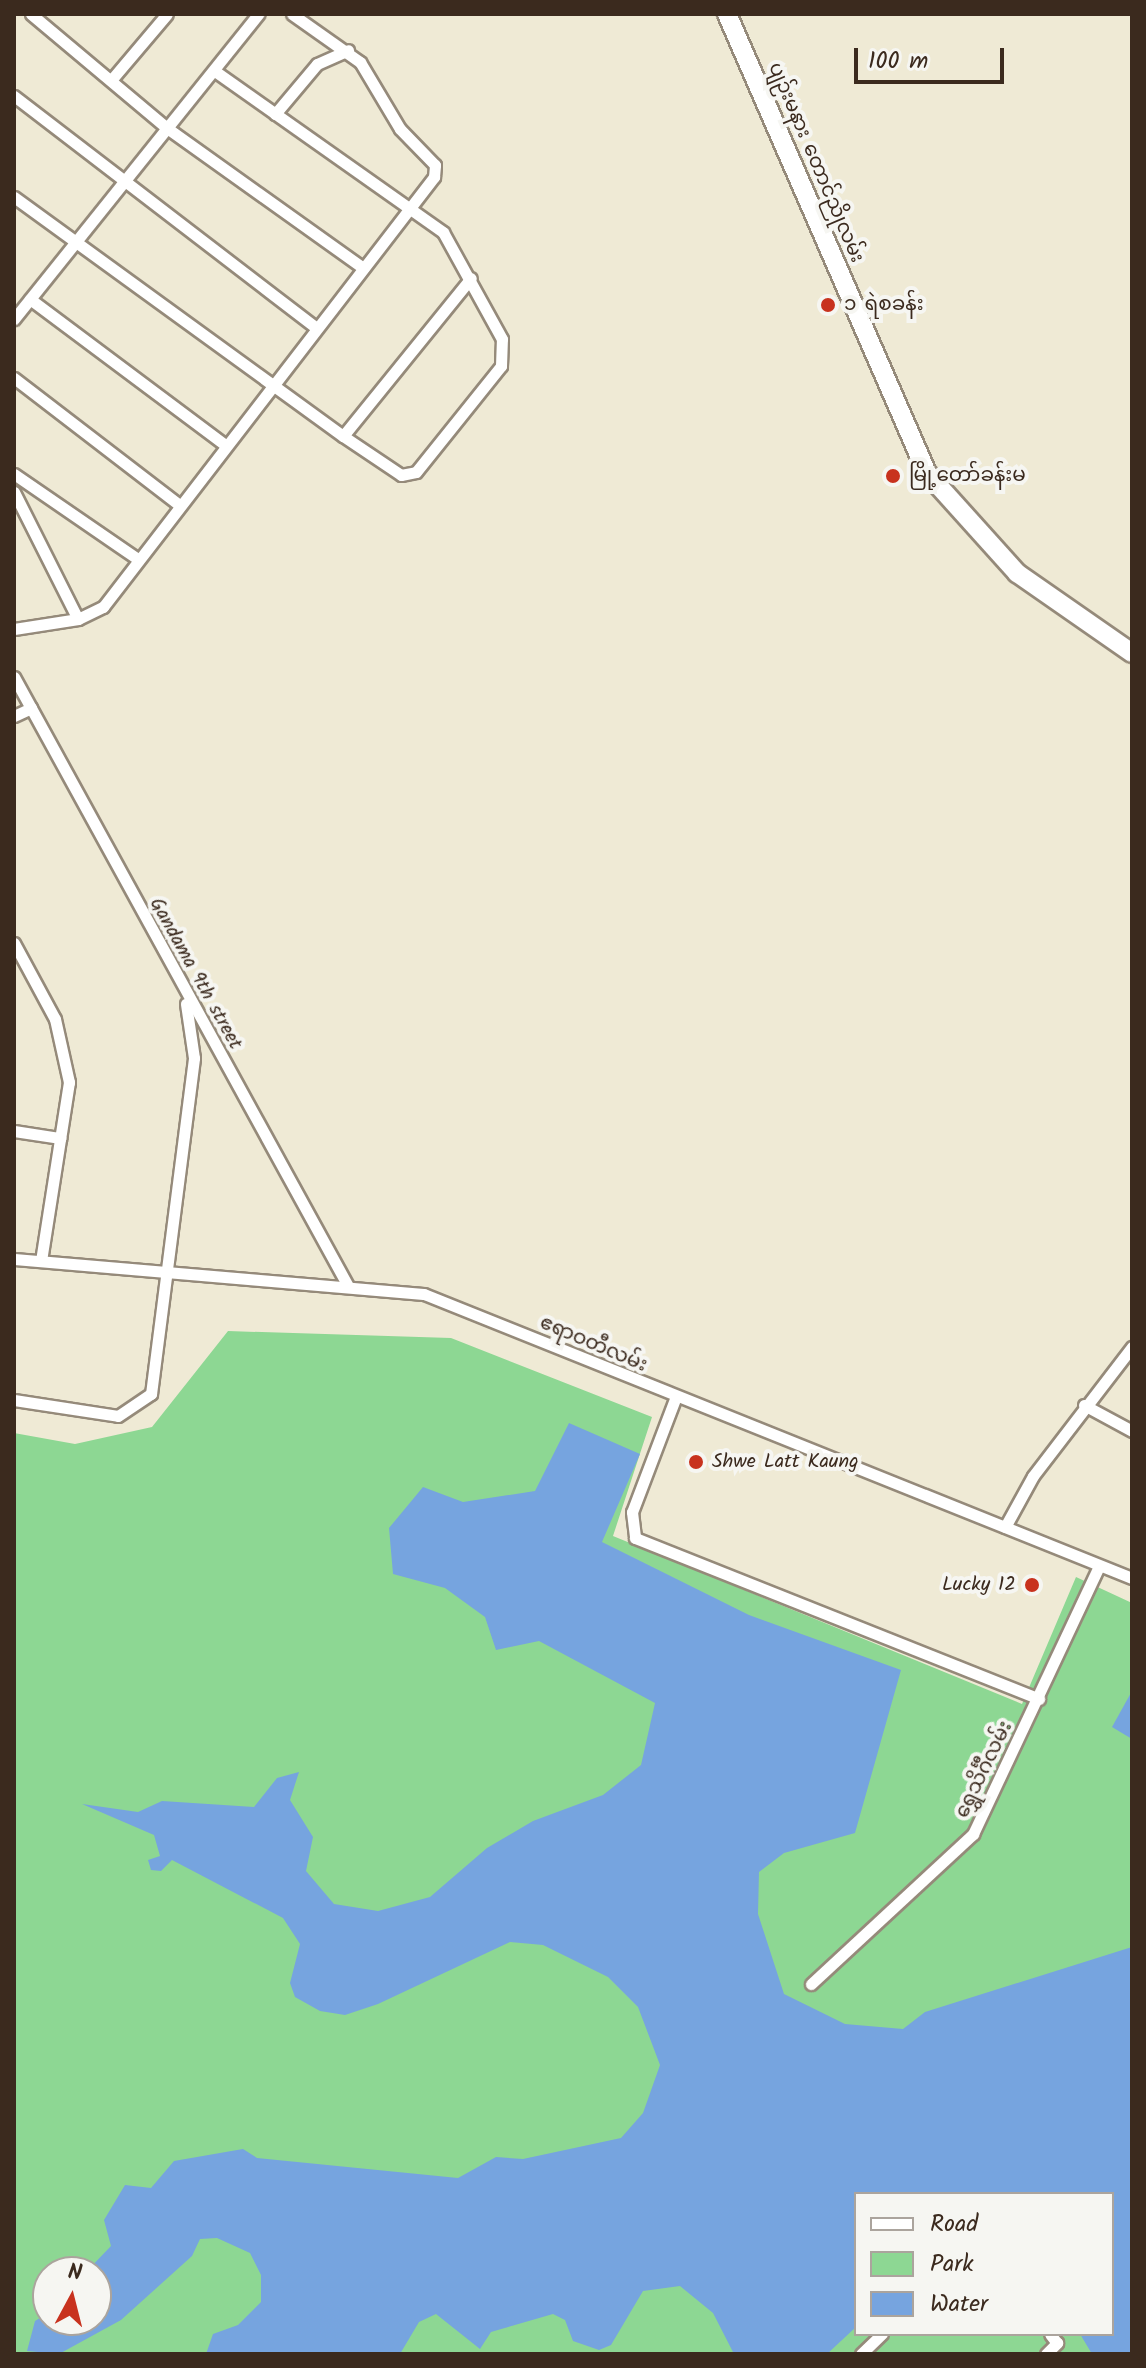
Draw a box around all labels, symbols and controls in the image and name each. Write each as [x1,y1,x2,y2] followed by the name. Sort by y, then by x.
[858,32,1008,82] scale bar
[868,42,928,81] text: 100 m
[762,59,868,267] street label: ပျဉ်းမနား တောင်ညိုလမ်း
[844,293,924,317] place label: ၁ ရဲစခန်း
[819,296,837,314] marker: ၁ ရဲစခန်း
[909,464,1026,488] place label: မြို့တော်ခန်းမ
[884,467,902,485] marker: မြို့တော်ခန်းမ
[143,894,247,1054] street label: Gandama 9th street
[536,1312,650,1378] street label: ဧရာဝတီလမ်း
[712,1450,859,1474] place label: Shwe Latt Kaung
[687,1453,705,1471] marker: Shwe Latt Kaung
[942,1573,1016,1597] place label: Lucky 12
[1023,1576,1041,1594] marker: Lucky 12
[951,1718,1019,1822] street label: ရွှေသိင်္ဂီလမ်း
[854,2192,1114,2336] legend
[930,2205,978,2244] text: Road
[930,2245,974,2284] text: Park
[66,2255,84,2292] text: N
[32,2256,112,2336] north arrow
[930,2285,988,2324] text: Water

